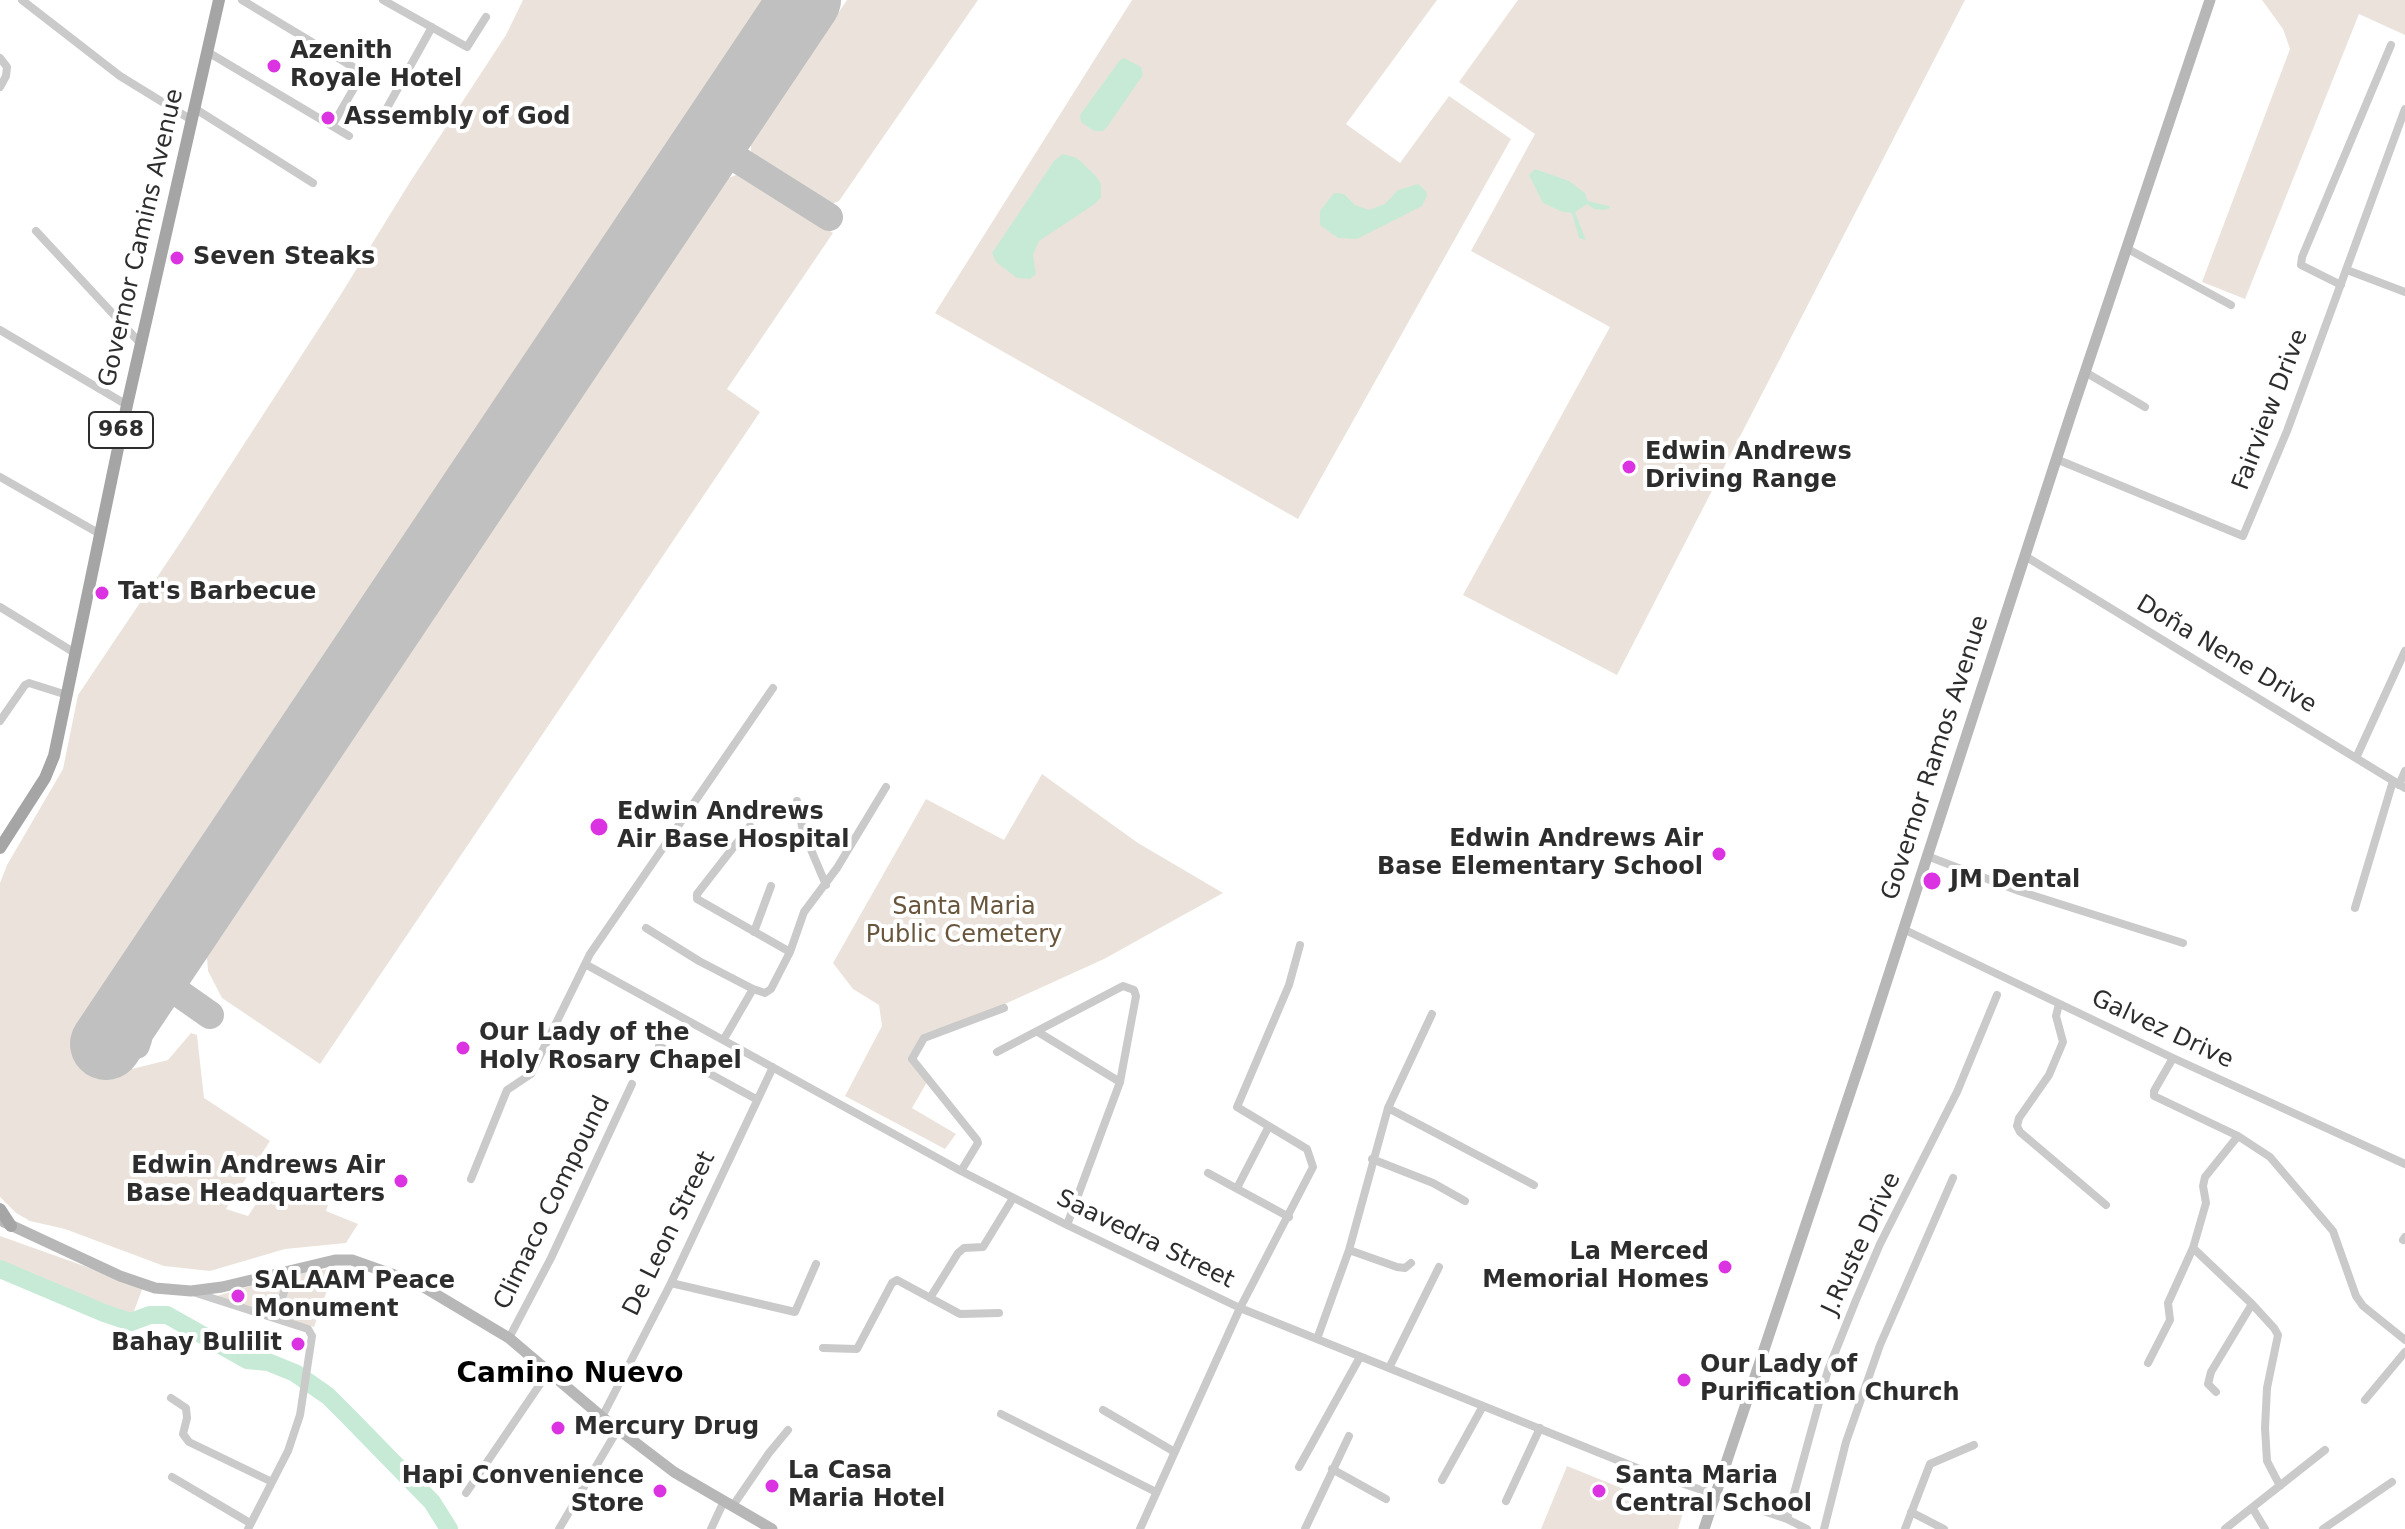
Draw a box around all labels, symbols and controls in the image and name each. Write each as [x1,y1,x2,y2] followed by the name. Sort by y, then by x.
[290,38,462,94] place label: Azenith Royale Hotel
[265,57,283,75] marker: Azenith Royale Hotel
[94,86,190,390] street label: Governor Camins Avenue
[344,104,570,132] place label: Assembly of God
[319,109,337,127] marker: Assembly of God
[193,244,375,272] place label: Seven Steaks
[168,249,186,267] marker: Seven Steaks
[2227,326,2315,494] street label: Fairview Drive
[89,412,153,448] road number: 968
[1645,439,1852,495] place label: Edwin Andrews Driving Range
[1620,458,1638,476] marker: Edwin Andrews Driving Range
[118,579,316,607] place label: Tat's Barbecue
[93,584,111,602] marker: Tat's Barbecue
[2131,590,2321,720] street label: Doña Nene Drive
[1876,612,1996,904] street label: Governor Ramos Avenue
[617,799,850,855] place label: Edwin Andrews Air Base Hospital
[588,816,610,838] marker: Edwin Andrews Air Base Hospital
[1377,826,1703,882] place label: Edwin Andrews Air Base Elementary School
[1710,845,1728,863] marker: Edwin Andrews Air Base Elementary School
[1950,867,2080,895] place label: JM Dental
[1921,870,1943,892] marker: JM Dental
[866,894,1062,950] park label: Santa Maria Public Cemetery
[2087,985,2237,1075] street label: Galvez Drive
[479,1020,742,1076] place label: Our Lady of the Holy Rosary Chapel
[454,1039,472,1057] marker: Our Lady of the Holy Rosary Chapel
[489,1091,617,1315] street label: Climaco Compound
[618,1147,722,1321] street label: De Leon Street
[126,1153,385,1209] place label: Edwin Andrews Air Base Headquarters
[1816,1168,1908,1320] street label: J.Ruste Drive
[392,1172,410,1190] marker: Edwin Andrews Air Base Headquarters
[1052,1185,1238,1295] street label: Saavedra Street
[1482,1239,1709,1295] place label: La Merced Memorial Homes
[1716,1258,1734,1276] marker: La Merced Memorial Homes
[254,1268,455,1324] place label: SALAAM Peace Monument
[229,1287,247,1305] marker: SALAAM Peace Monument
[111,1330,282,1358] place label: Bahay Bulilit
[289,1335,307,1353] marker: Bahay Bulilit
[1700,1352,1960,1408] place label: Our Lady of Purification Church
[457,1358,683,1392] district label: Camino Nuevo
[1675,1371,1693,1389] marker: Our Lady of Purification Church
[574,1414,759,1442] place label: Mercury Drug
[549,1419,567,1437] marker: Mercury Drug
[788,1458,945,1514] place label: La Casa Maria Hotel
[402,1463,644,1519] place label: Hapi Convenience Store
[1615,1463,1812,1519] place label: Santa Maria Central School
[763,1477,781,1495] marker: La Casa Maria Hotel
[651,1482,669,1500] marker: Hapi Convenience Store
[1590,1482,1608,1500] marker: Santa Maria Central School

